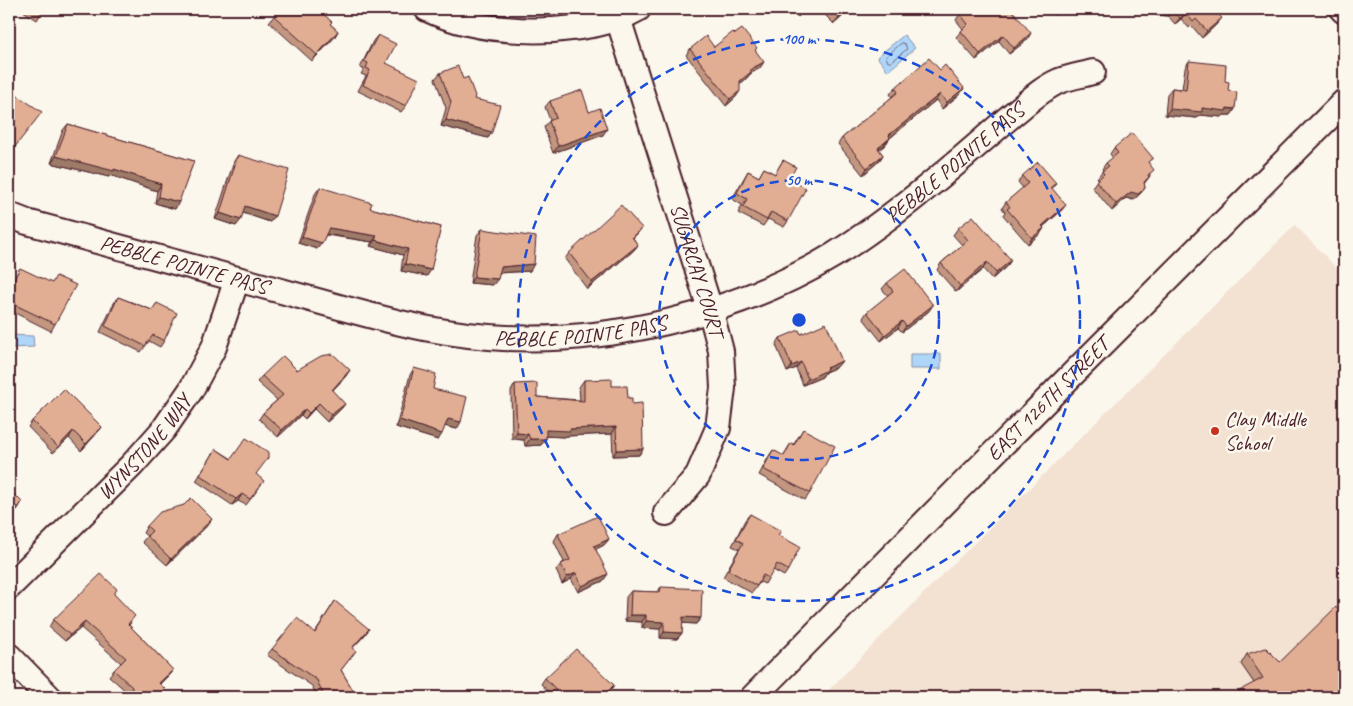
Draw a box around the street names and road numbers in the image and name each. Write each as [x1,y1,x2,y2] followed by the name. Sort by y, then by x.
[880,95,1032,228] street label: PEBBLE POINTE PASS
[665,200,731,344] street label: SUGARCAY COURT
[97,229,274,301] street label: PEBBLE POINTE PASS
[494,309,673,352] street label: PEBBLE POINTE PASS
[981,328,1118,466] street label: EAST 126TH STREET
[92,387,199,505] street label: WYNSTONE WAY

